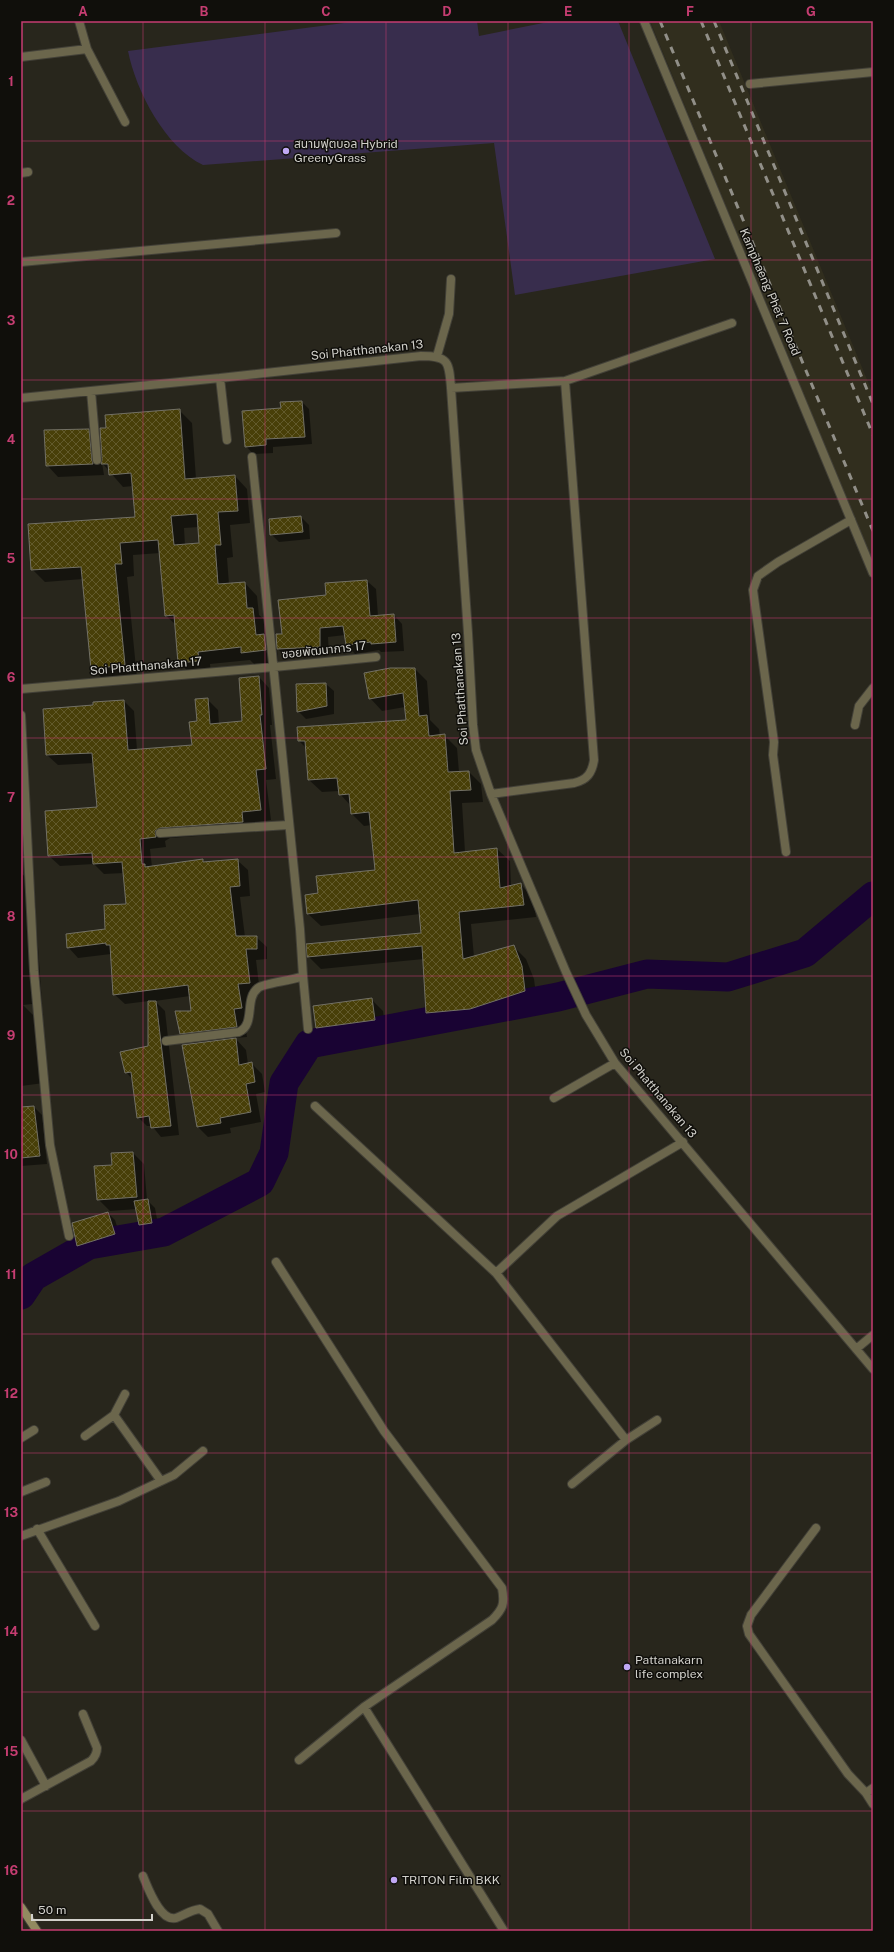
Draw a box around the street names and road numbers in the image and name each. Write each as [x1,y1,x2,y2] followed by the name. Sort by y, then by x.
[737,226,803,358] street label: Kamphaeng Phet 7 Road
[310,337,424,363] street label: Soi Phatthanakan 13
[449,632,471,746] street label: Soi Phatthanakan 13
[281,639,367,661] street label: ซอยพัฒนาการ 17
[89,654,203,678] street label: Soi Phatthanakan 17
[616,1045,700,1141] street label: Soi Phatthanakan 13

